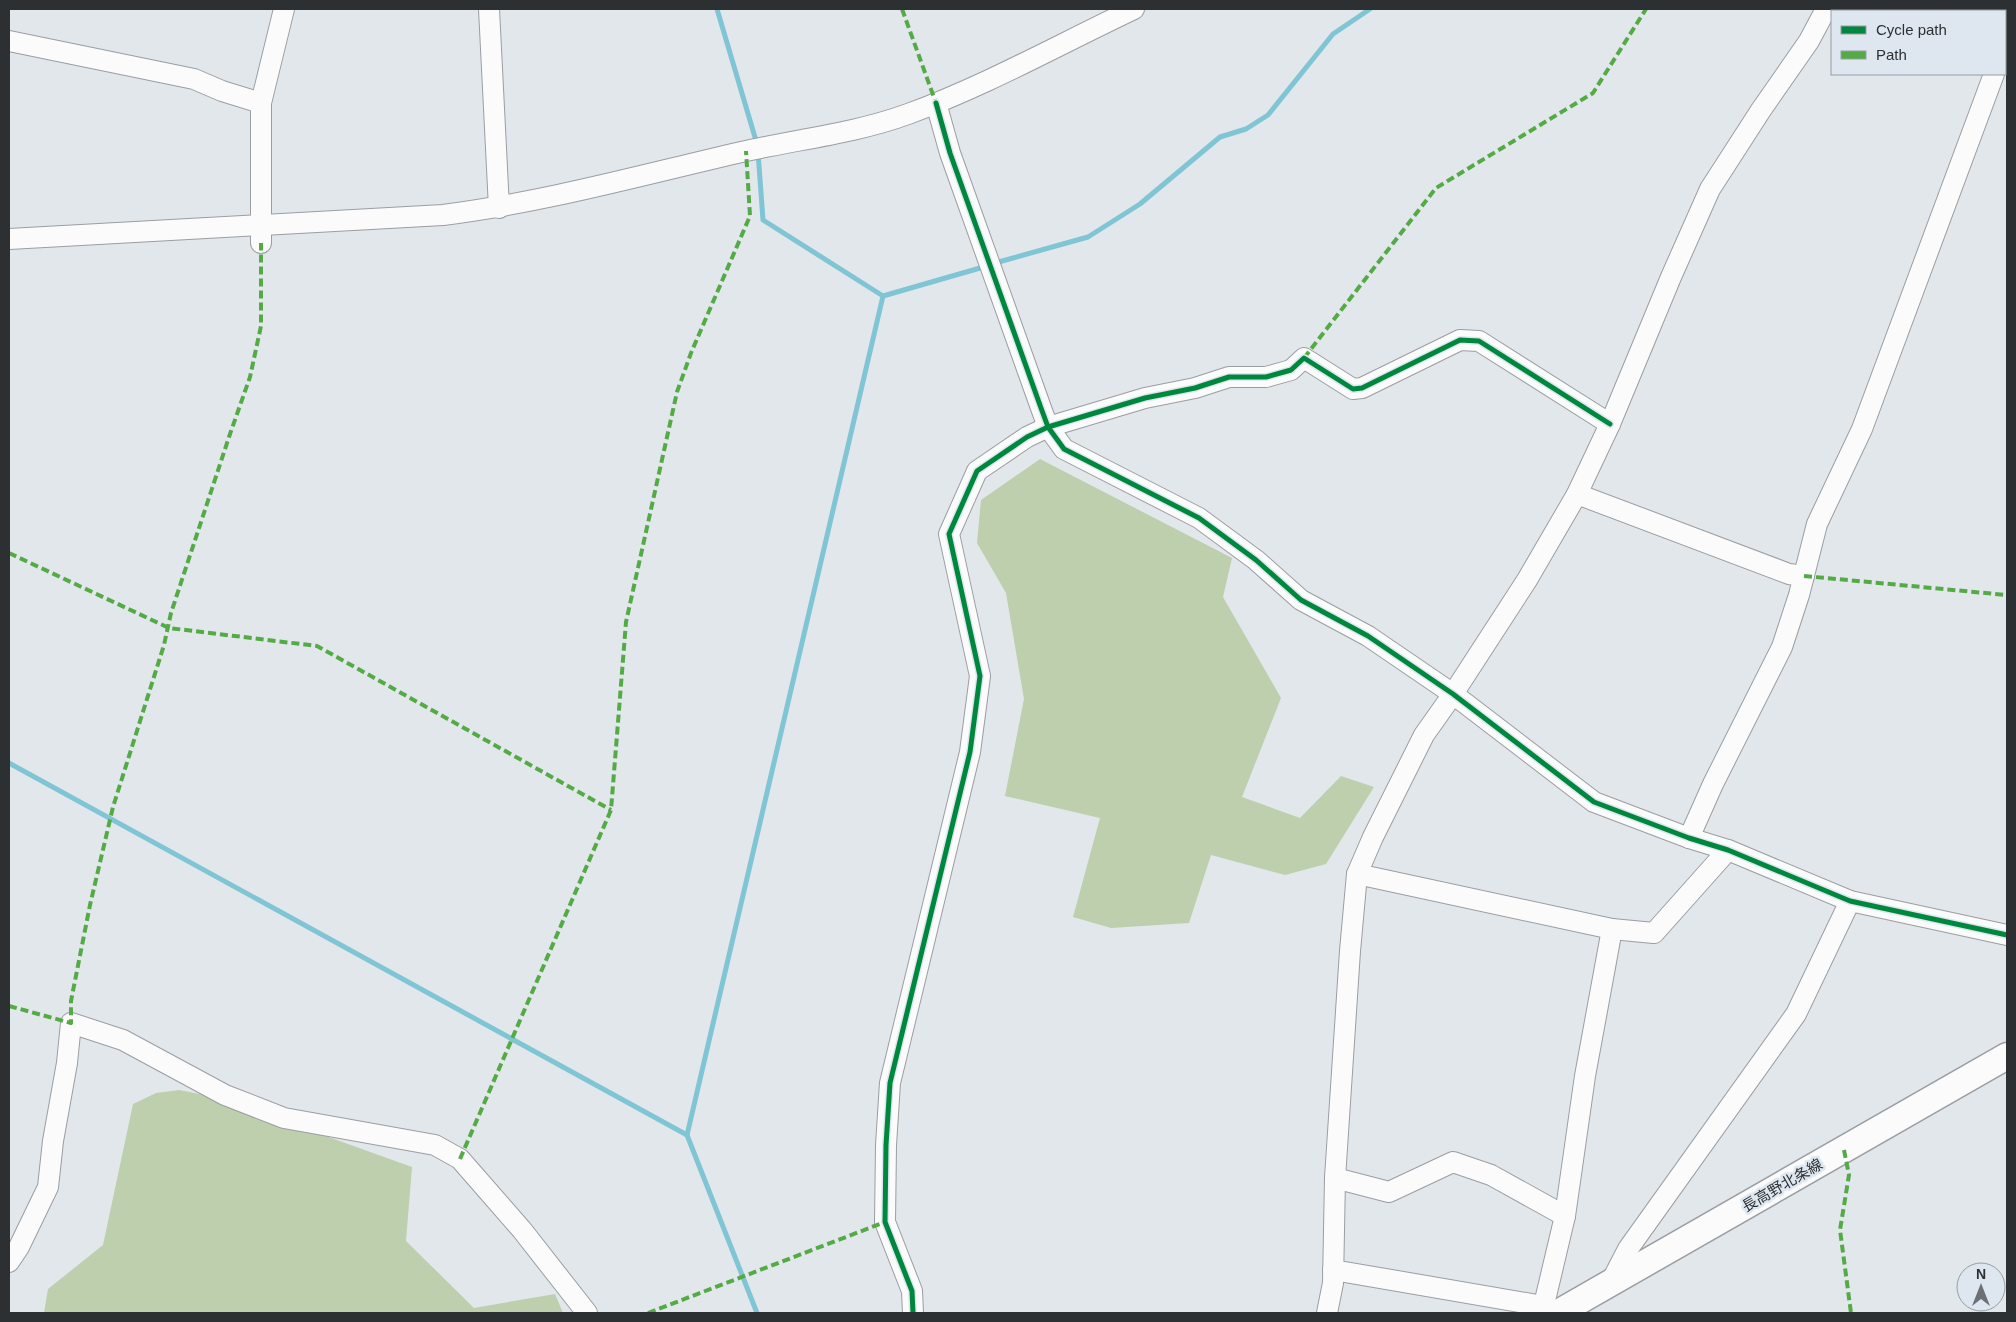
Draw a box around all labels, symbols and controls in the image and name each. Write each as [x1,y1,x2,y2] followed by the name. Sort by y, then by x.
[1831,10,2006,75] legend
[1876,21,1947,38] text: Cycle path
[1876,46,1907,63] text: Path
[1739,1155,1825,1215] street label: 長高野北条線
[1956,1262,2006,1312] north arrow
[1976,1266,1986,1282] text: N

